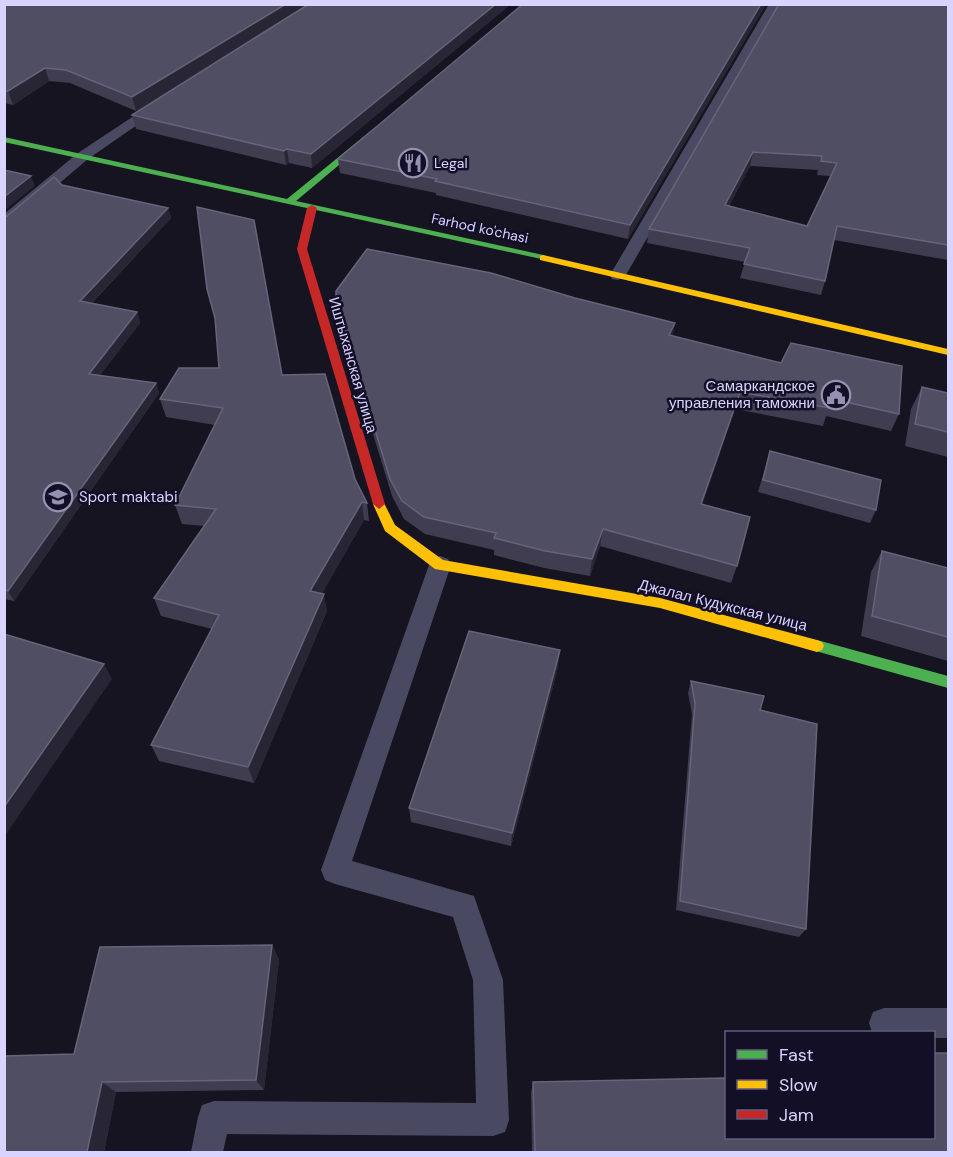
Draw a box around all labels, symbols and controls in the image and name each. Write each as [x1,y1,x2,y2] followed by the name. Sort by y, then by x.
[397,147,429,179] restaurant icon: Legal
[434,154,468,172] place label: Legal
[430,209,530,247] street label: Farhod ko'chasi
[324,295,382,436] street label: Иштыханская улица
[669,376,815,413] place label: Самаркандское управления таможни
[820,379,852,411] public building icon: Самаркандское управления таможни
[42,481,74,513] school or university icon: Sport maktabi
[79,487,178,507] place label: Sport maktabi
[637,574,810,636] street label: Джалал Кудукская улица
[725,1031,935,1139] legend
[779,1043,814,1067] text: Fast
[779,1073,818,1097] text: Slow
[779,1103,814,1127] text: Jam

